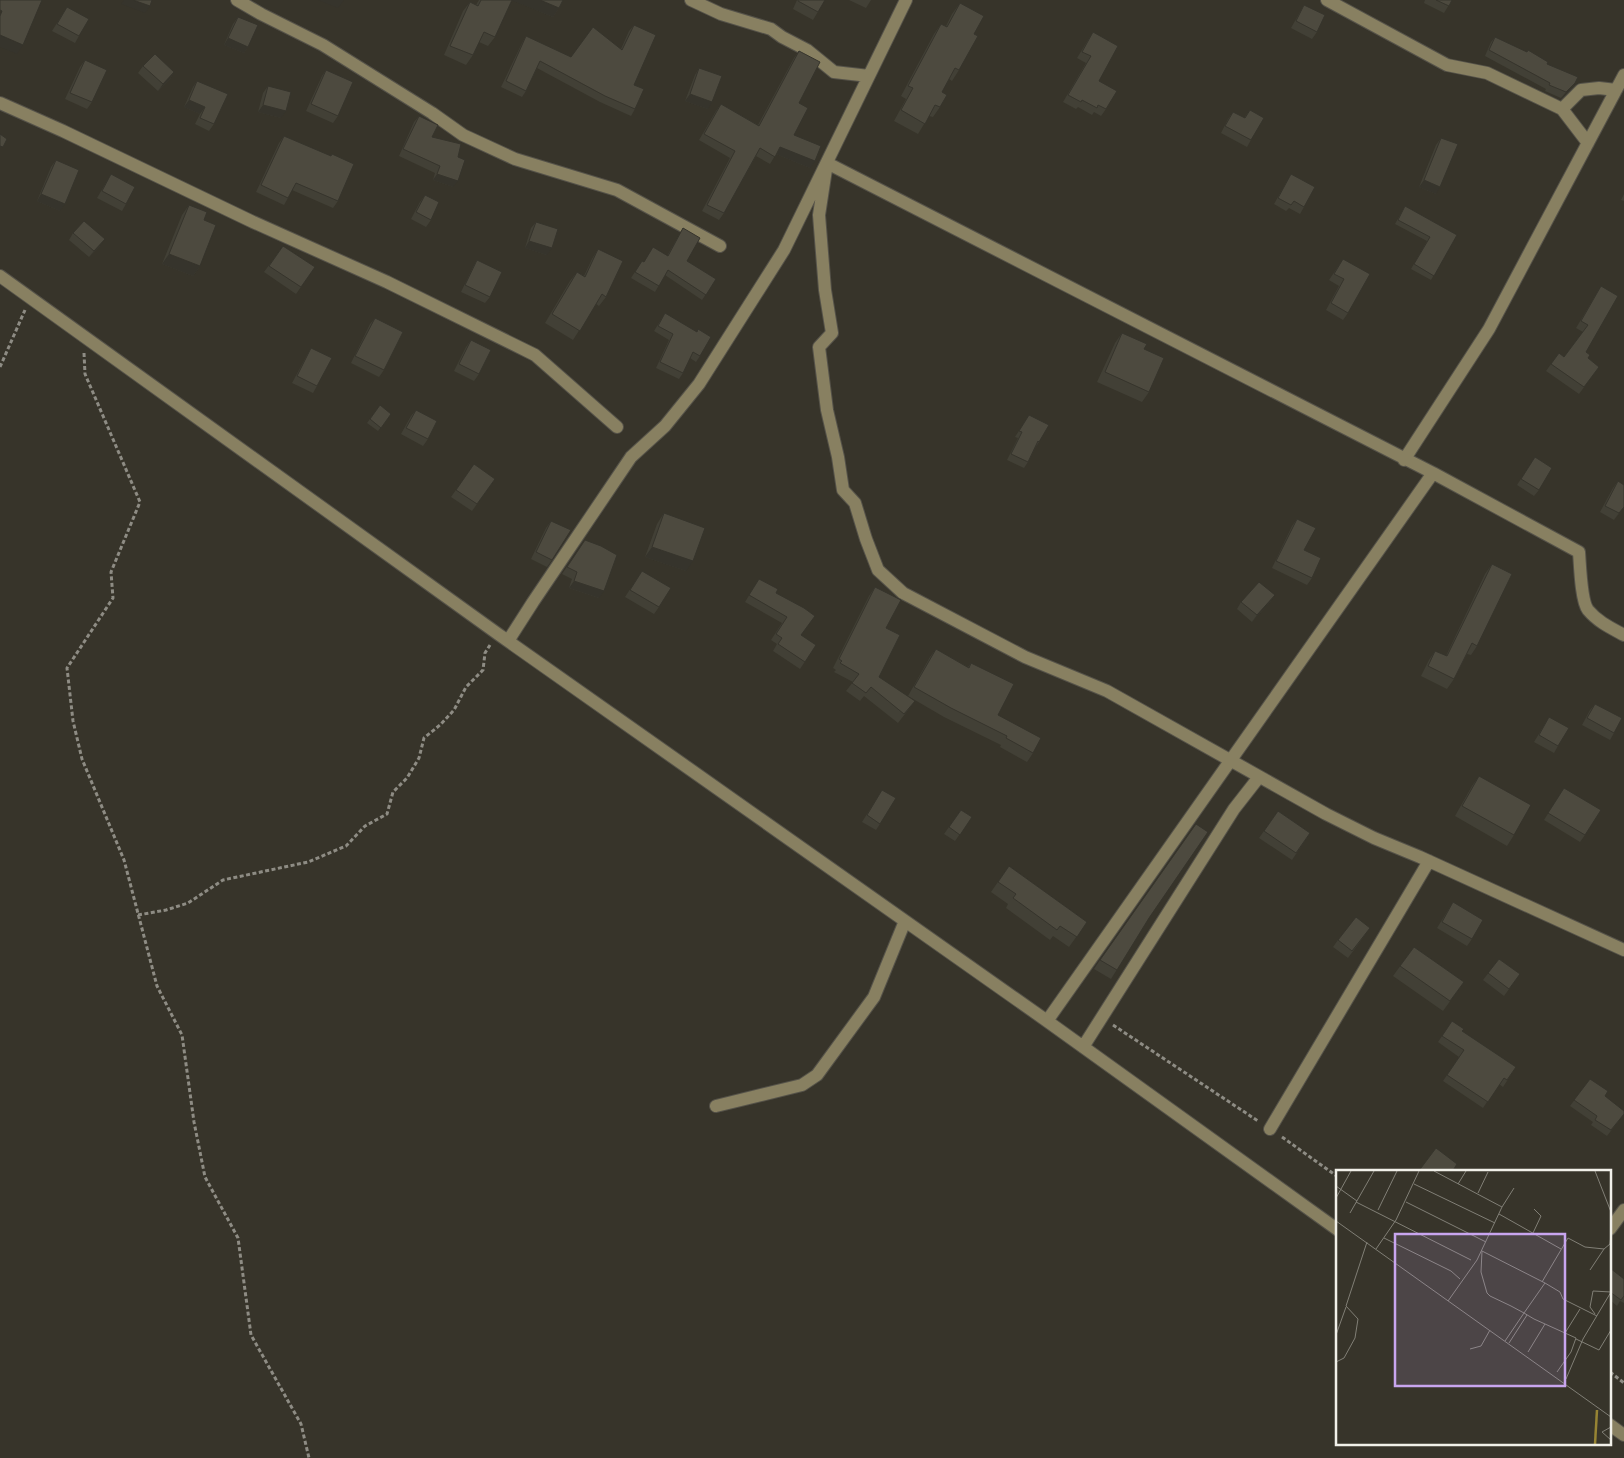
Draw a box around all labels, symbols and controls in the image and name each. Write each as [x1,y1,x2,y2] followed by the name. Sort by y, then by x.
[1336,1170,1612,1446] inset map

